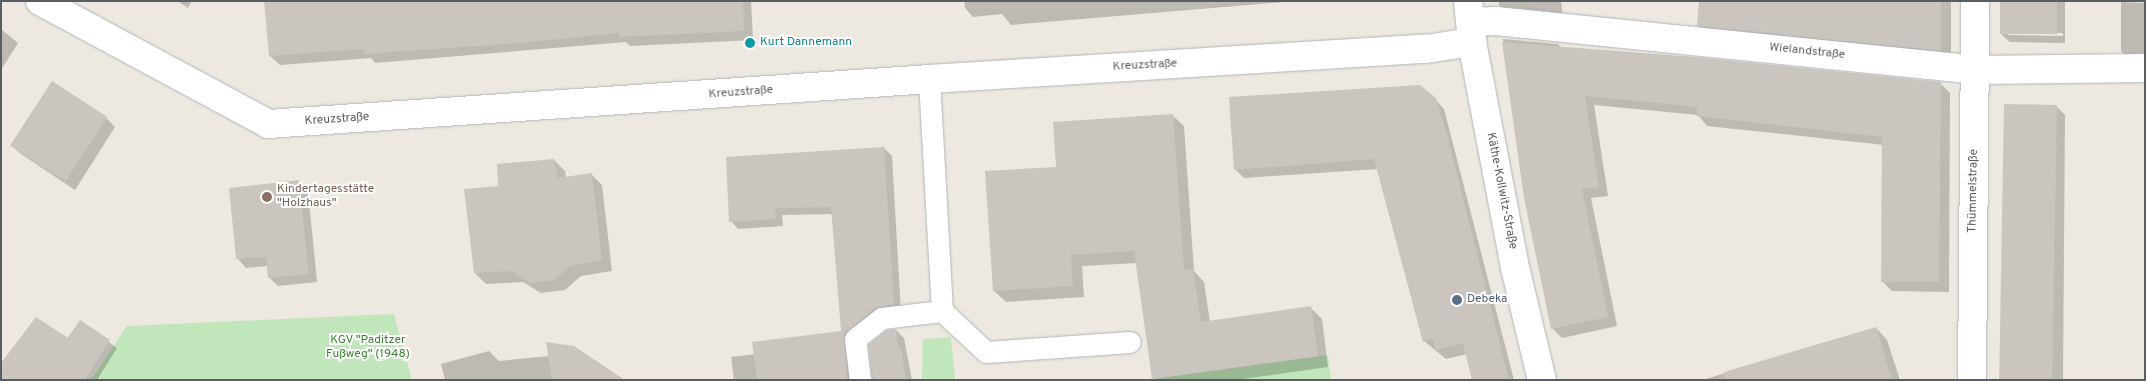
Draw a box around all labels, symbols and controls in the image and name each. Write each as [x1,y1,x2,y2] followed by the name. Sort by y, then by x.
[760,36,852,50] place label: Kurt Dannemann
[744,37,756,49] marker: Kurt Dannemann
[1768,41,1846,63] street label: Wielandstraße
[1112,57,1178,75] street label: Kreuzstraße
[708,84,774,102] street label: Kreuzstraße
[304,111,370,129] street label: Kreuzstraße
[1483,131,1519,251] street label: Käthe-Kollwitz-Straße
[1966,149,1982,233] street label: Thümmelstraße
[277,183,374,211] place label: Kindertagesstätte "Holzhaus"
[261,191,273,203] marker: Kindertagesstätte "Holzhaus"
[1467,293,1507,307] place label: Debeka
[1451,294,1463,306] marker: Debeka
[326,334,410,362] park label: KGV "Paditzer Fußweg" (1948)

